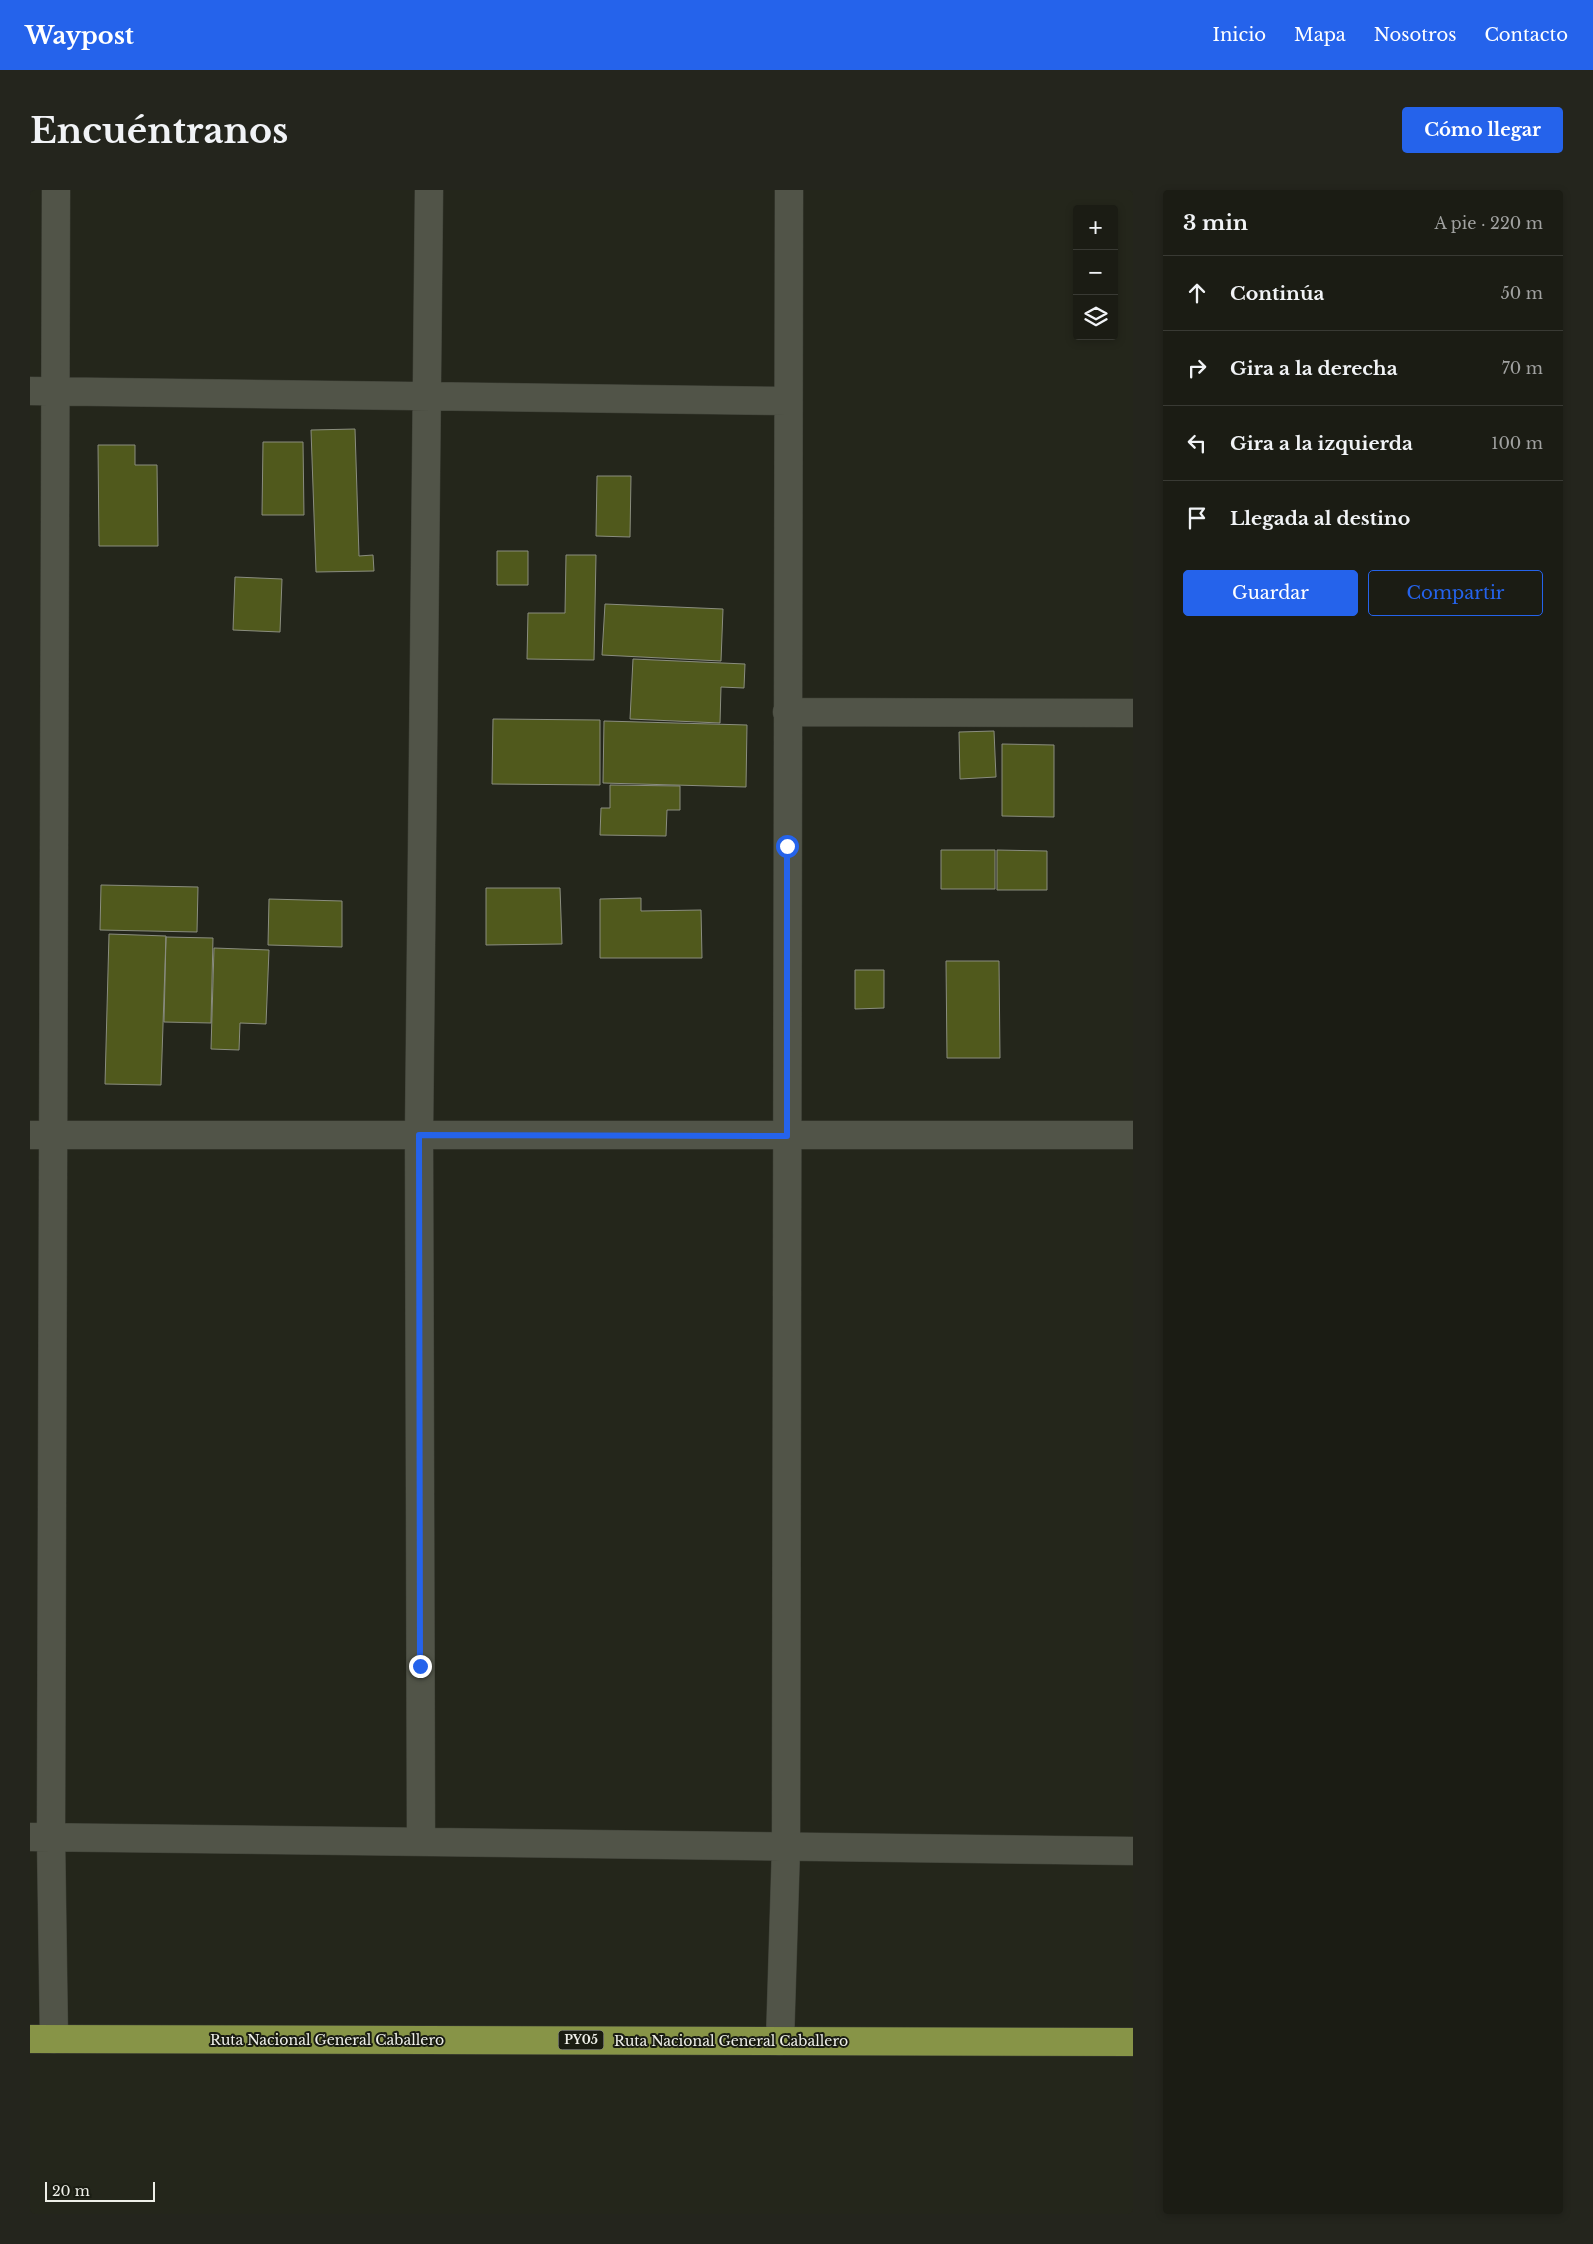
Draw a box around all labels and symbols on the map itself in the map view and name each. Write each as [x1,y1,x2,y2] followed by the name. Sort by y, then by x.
[776,835,799,858] route start
[409,1655,432,1678] route end
[558,2030,604,2050] road number: PY05
[210,2031,444,2049] street label: Ruta Nacional General Caballero
[614,2032,848,2050] street label: Ruta Nacional General Caballero
[45,2179,155,2202] scale bar

